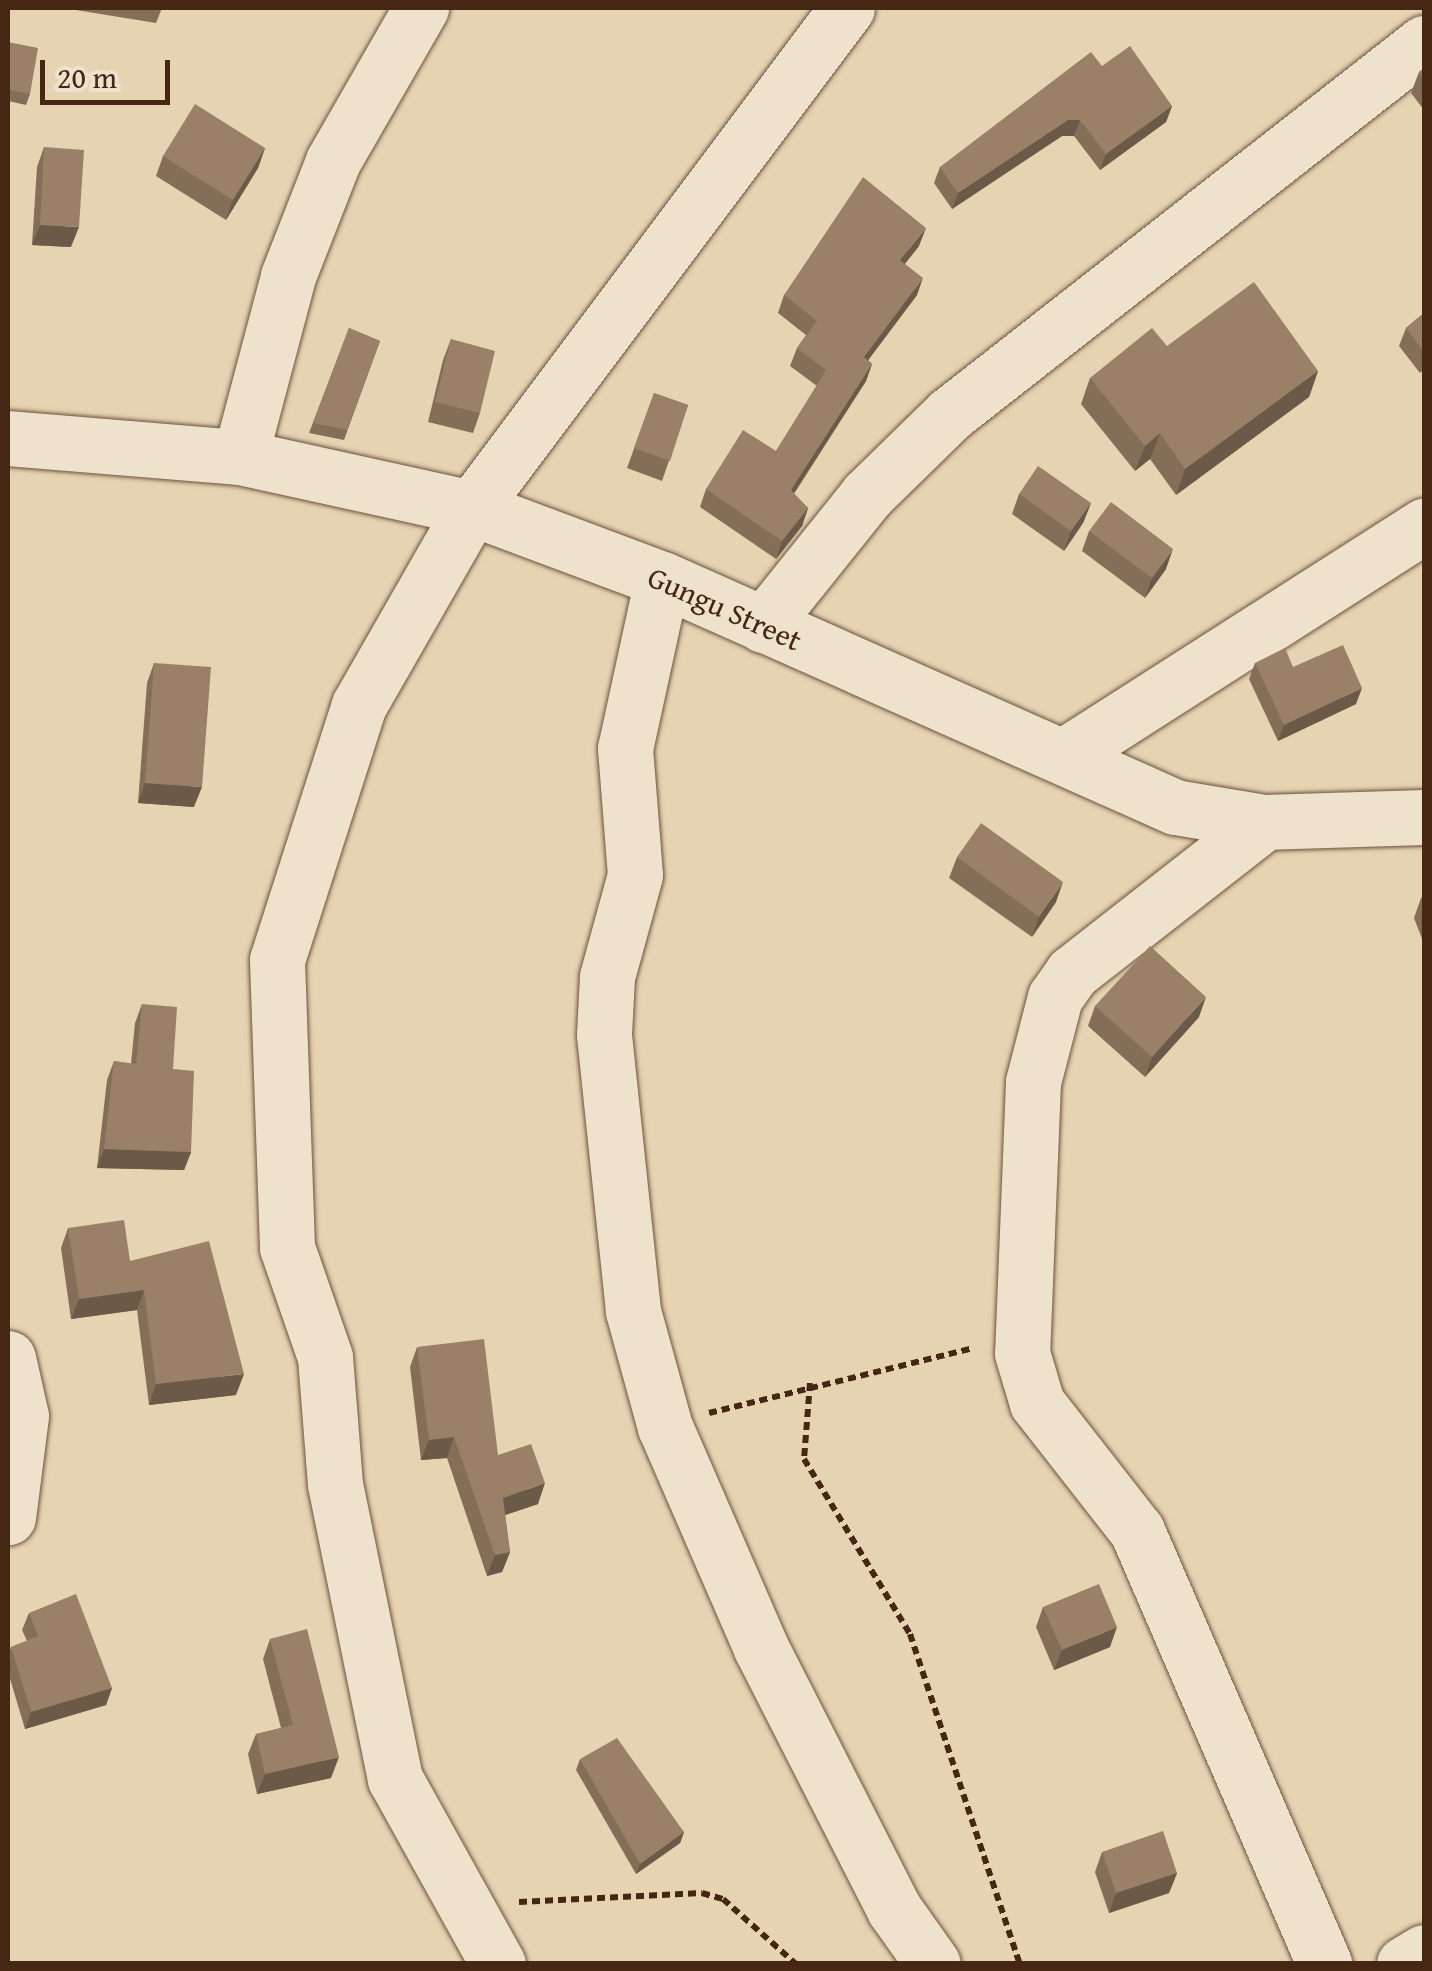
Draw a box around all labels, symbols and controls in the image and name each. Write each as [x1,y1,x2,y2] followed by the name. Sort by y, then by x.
[45,40,175,102] scale bar
[57,55,117,99] text: 20 m
[643,558,807,658] street label: Gungu Street

